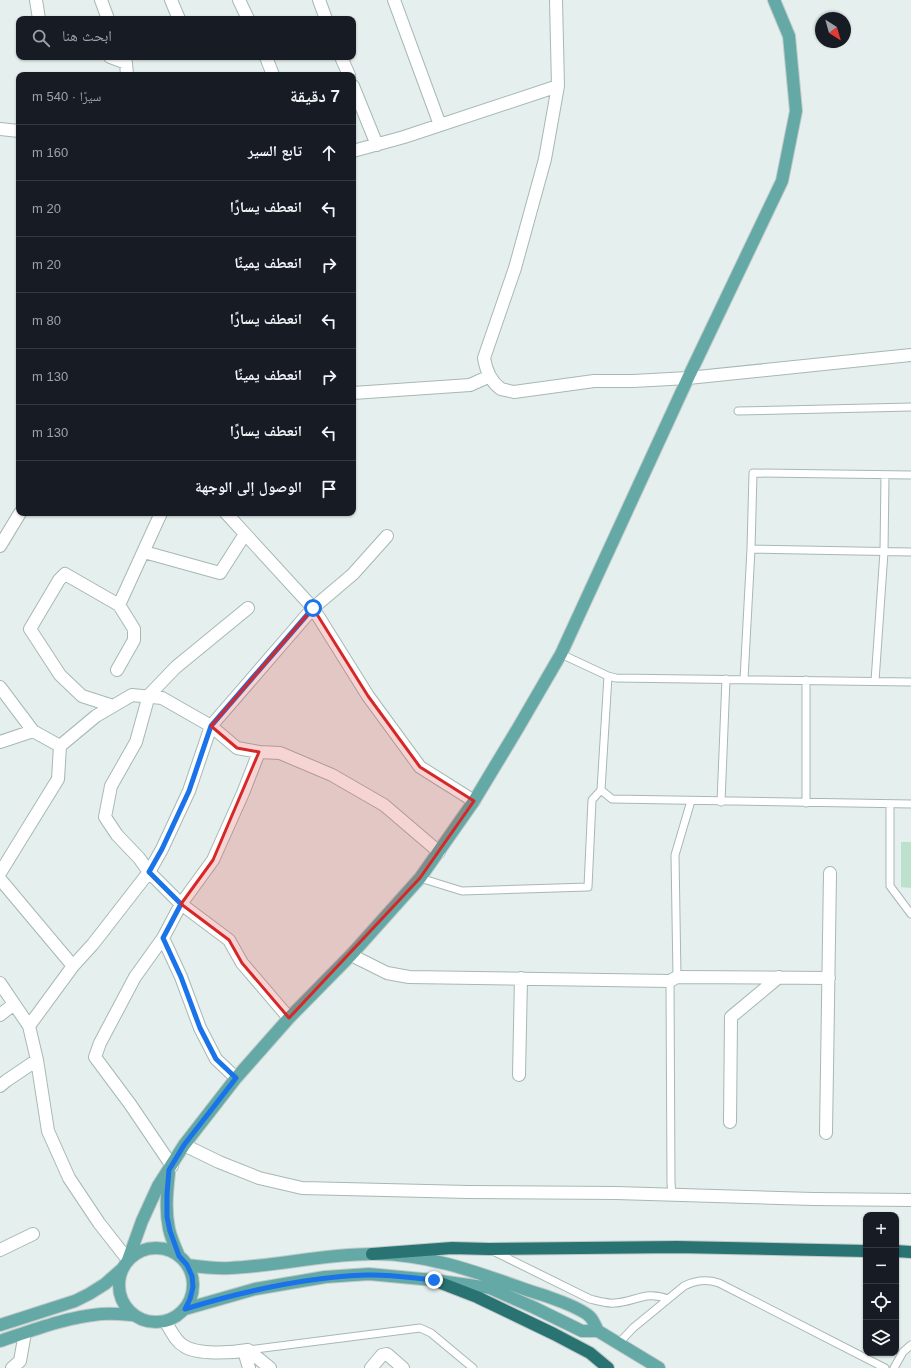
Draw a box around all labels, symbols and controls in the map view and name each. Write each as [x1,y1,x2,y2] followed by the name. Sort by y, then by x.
[815,12,851,48] north arrow
[16,16,356,60] search box
[30,27,52,49] icon: search
[62,27,112,44] text: ابحث هنا
[290,87,340,106] text: 7 دقيقة
[32,89,101,104] text: سيرًا · 540 m
[248,142,302,159] text: تابع السير
[318,142,340,164] icon: ahead
[32,145,68,160] text: 160 m
[230,198,302,215] text: انعطف يسارًا
[318,198,340,220] icon: left
[32,201,61,216] text: 20 m
[234,254,302,271] text: انعطف يمينًا
[318,254,340,276] icon: right
[32,257,61,272] text: 20 m
[230,310,302,327] text: انعطف يسارًا
[318,310,340,332] icon: left
[32,313,61,328] text: 80 m
[234,366,302,383] text: انعطف يمينًا
[318,366,340,388] icon: right
[32,369,68,384] text: 130 m
[230,422,302,439] text: انعطف يسارًا
[318,422,340,444] icon: left
[32,425,68,440] text: 130 m
[195,478,302,495] text: الوصول إلى الوجهة
[318,478,340,500] icon: arrive
[304,599,322,617] route start
[863,1212,899,1356] map controls
[863,1212,899,1248] button: +
[863,1248,899,1284] button: −
[425,1271,443,1289] route end
[863,1284,899,1320] button: locate
[863,1320,899,1356] button: layers

